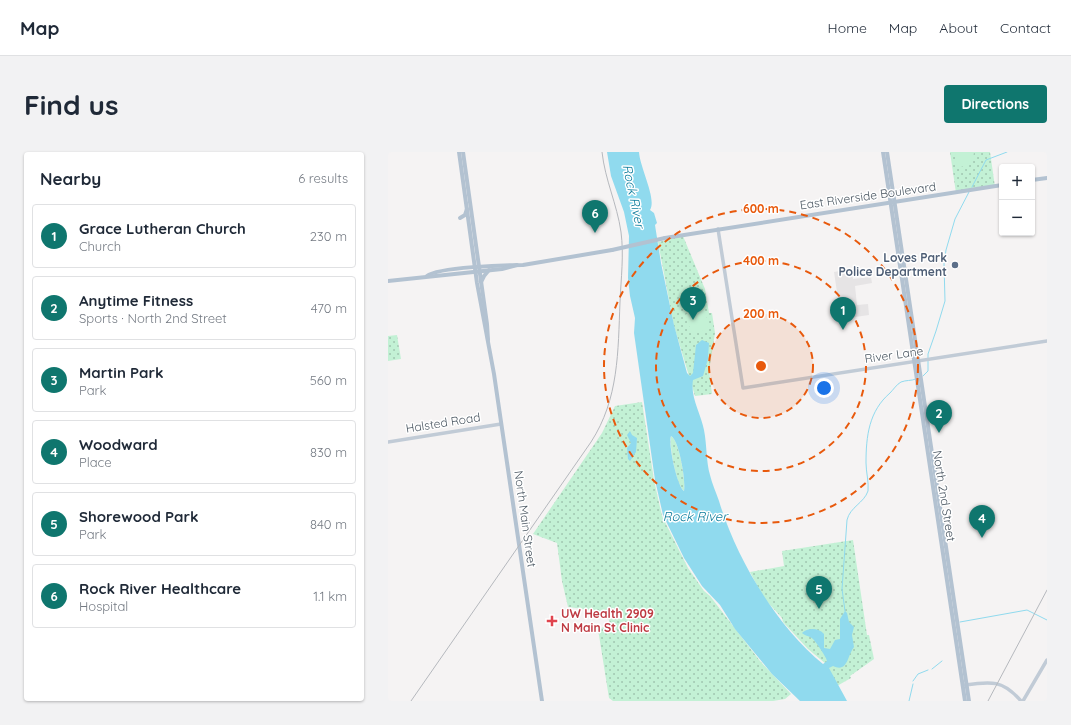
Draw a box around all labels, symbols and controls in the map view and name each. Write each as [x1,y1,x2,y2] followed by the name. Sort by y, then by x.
[20,16,59,40] text: Map
[828,19,867,37] text: Home
[889,19,917,37] text: Map
[939,19,978,37] text: About
[1000,19,1051,37] text: Contact
[944,85,1047,123] button: Directions
[24,87,118,122] text: Find us
[619,163,649,231] water label: Rock River
[999,164,1035,236] map controls
[999,164,1035,200] button: +
[40,168,101,189] text: Nearby
[298,170,348,186] text: 6 results
[799,179,937,212] street label: East Riverside Boulevard
[582,200,608,233] pin: 6
[999,200,1035,236] button: −
[743,201,779,216] text: 600 m
[79,219,246,238] text: Grace Lutheran Church
[51,228,57,244] text: 1
[310,228,347,244] text: 230 m
[79,238,121,254] text: Church
[838,250,947,279] place label: Loves Park Police Department
[743,253,779,268] text: 400 m
[950,260,960,270] marker: Loves Park Police Department
[680,287,706,320] pin: 3
[79,291,193,310] text: Anytime Fitness
[830,297,856,330] pin: 1
[50,300,58,316] text: 2
[311,300,347,316] text: 470 m
[743,306,779,321] text: 200 m
[79,310,227,326] text: Sports · North 2nd Street
[864,343,924,366] street label: River Lane
[754,359,768,373] centre of rings
[79,363,163,382] text: Martin Park
[51,372,57,388] text: 3
[310,372,347,388] text: 560 m
[814,378,834,398] your location
[79,382,107,398] text: Park
[926,400,952,433] pin: 2
[405,409,481,436] street label: Halsted Road
[79,435,158,454] text: Woodward
[50,444,58,460] text: 4
[310,444,347,460] text: 830 m
[930,449,959,542] street label: North 2nd Street
[79,454,112,470] text: Place
[511,470,540,568] street label: North Main Street
[969,505,995,538] pin: 4
[79,507,198,526] text: Shorewood Park
[663,508,729,524] water label: Rock River
[50,516,58,532] text: 5
[310,516,347,532] text: 840 m
[79,526,107,542] text: Park
[806,576,832,609] pin: 5
[79,579,241,598] text: Rock River Healthcare
[50,588,58,604] text: 6
[313,588,347,604] text: 1.1 km
[79,598,128,614] text: Hospital
[561,606,654,635] place label: UW Health 2909 N Main St Clinic
[546,615,558,627] marker: UW Health 2909 N Main St Clinic

